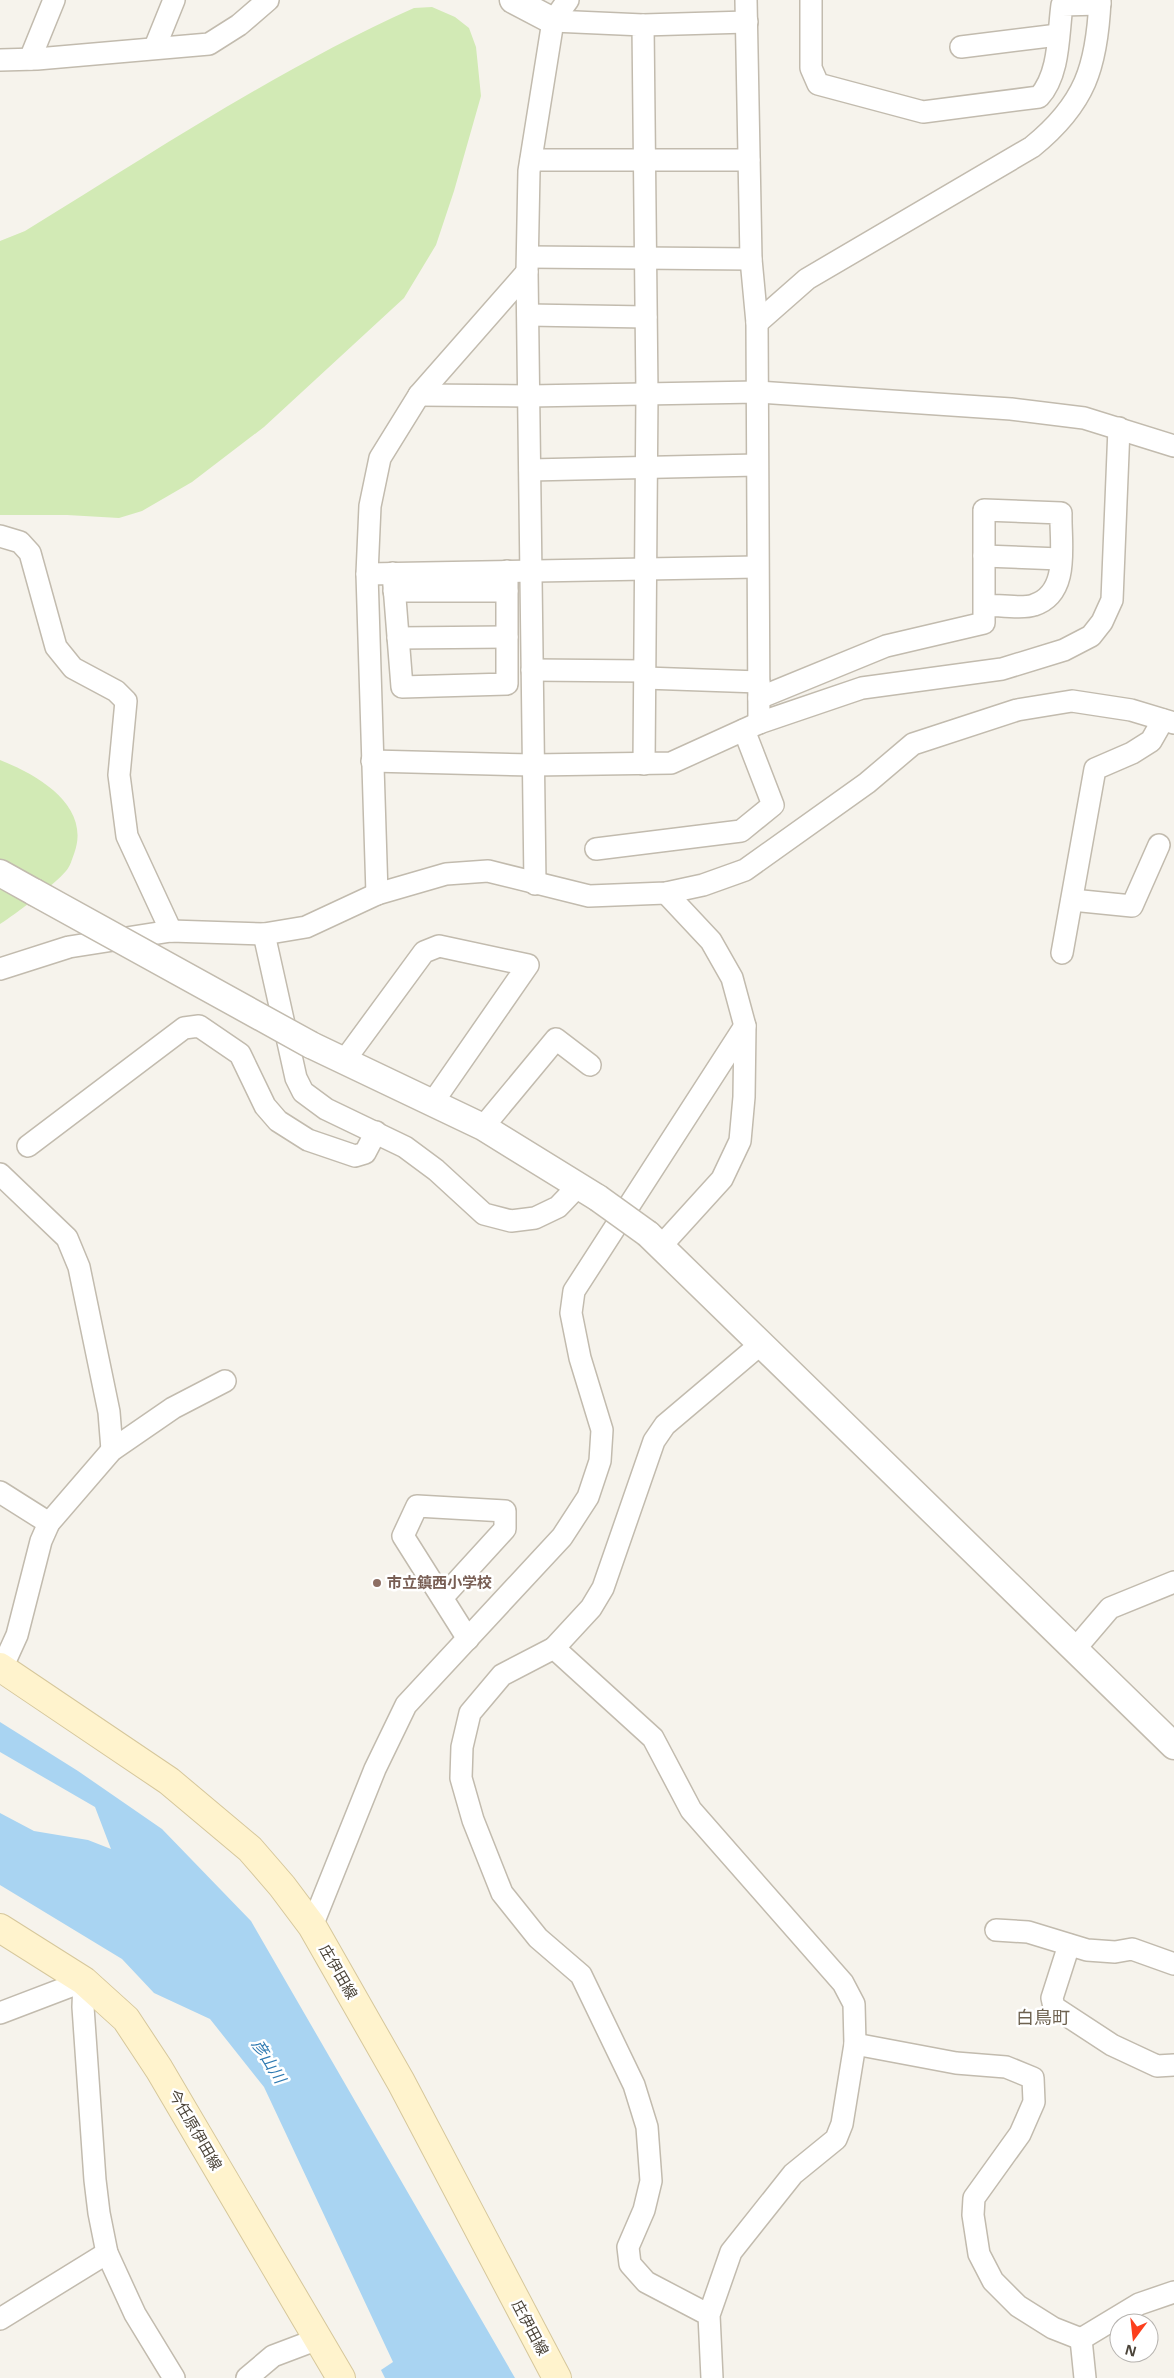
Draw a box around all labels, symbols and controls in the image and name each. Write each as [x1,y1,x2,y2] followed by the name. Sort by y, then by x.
[387,1572,492,1592] place label: 市立鎮西小学校
[371,1577,383,1589] marker: 市立鎮西小学校
[315,1941,363,2002] street label: 庄伊田線
[1016,2005,1070,2029] district label: 白鳥町
[247,2035,292,2089] water label: 彦山川
[165,2086,227,2173] street label: 今任原伊田線
[508,2296,554,2359] street label: 庄伊田線
[1109,2313,1159,2363] north arrow
[1123,2340,1138,2362] text: N

